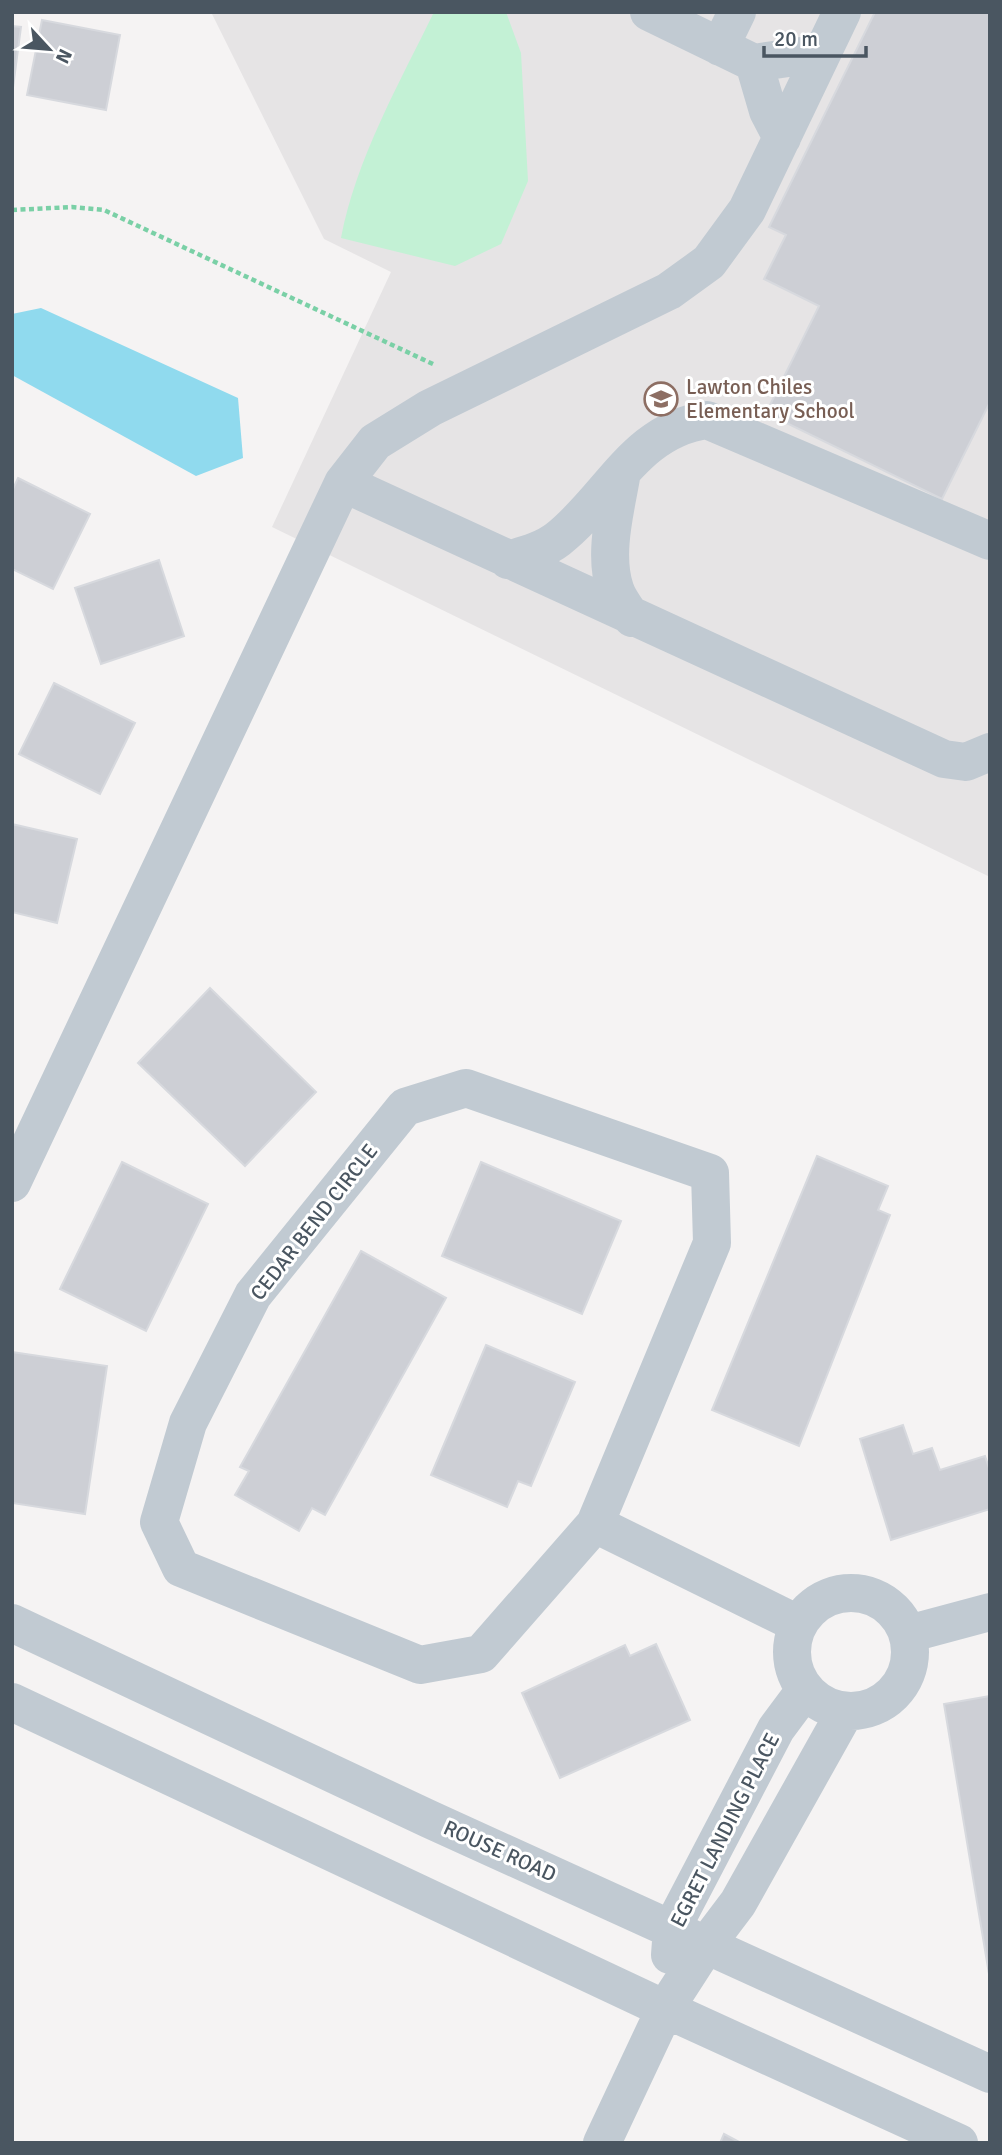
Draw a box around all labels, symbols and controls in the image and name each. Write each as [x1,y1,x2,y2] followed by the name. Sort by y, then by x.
[14,14,84,84] north arrow
[764,14,866,58] scale bar
[774,26,818,52] text: 20 m
[50,45,77,67] text: N
[686,374,855,424] place label: Lawton Chiles Elementary School
[642,380,680,418] school or university icon: Lawton Chiles Elementary School
[245,1139,383,1305] street label: CEDAR BEND CIRCLE
[665,1729,785,1931] street label: EGRET LANDING PLACE
[440,1815,560,1887] street label: ROUSE ROAD

